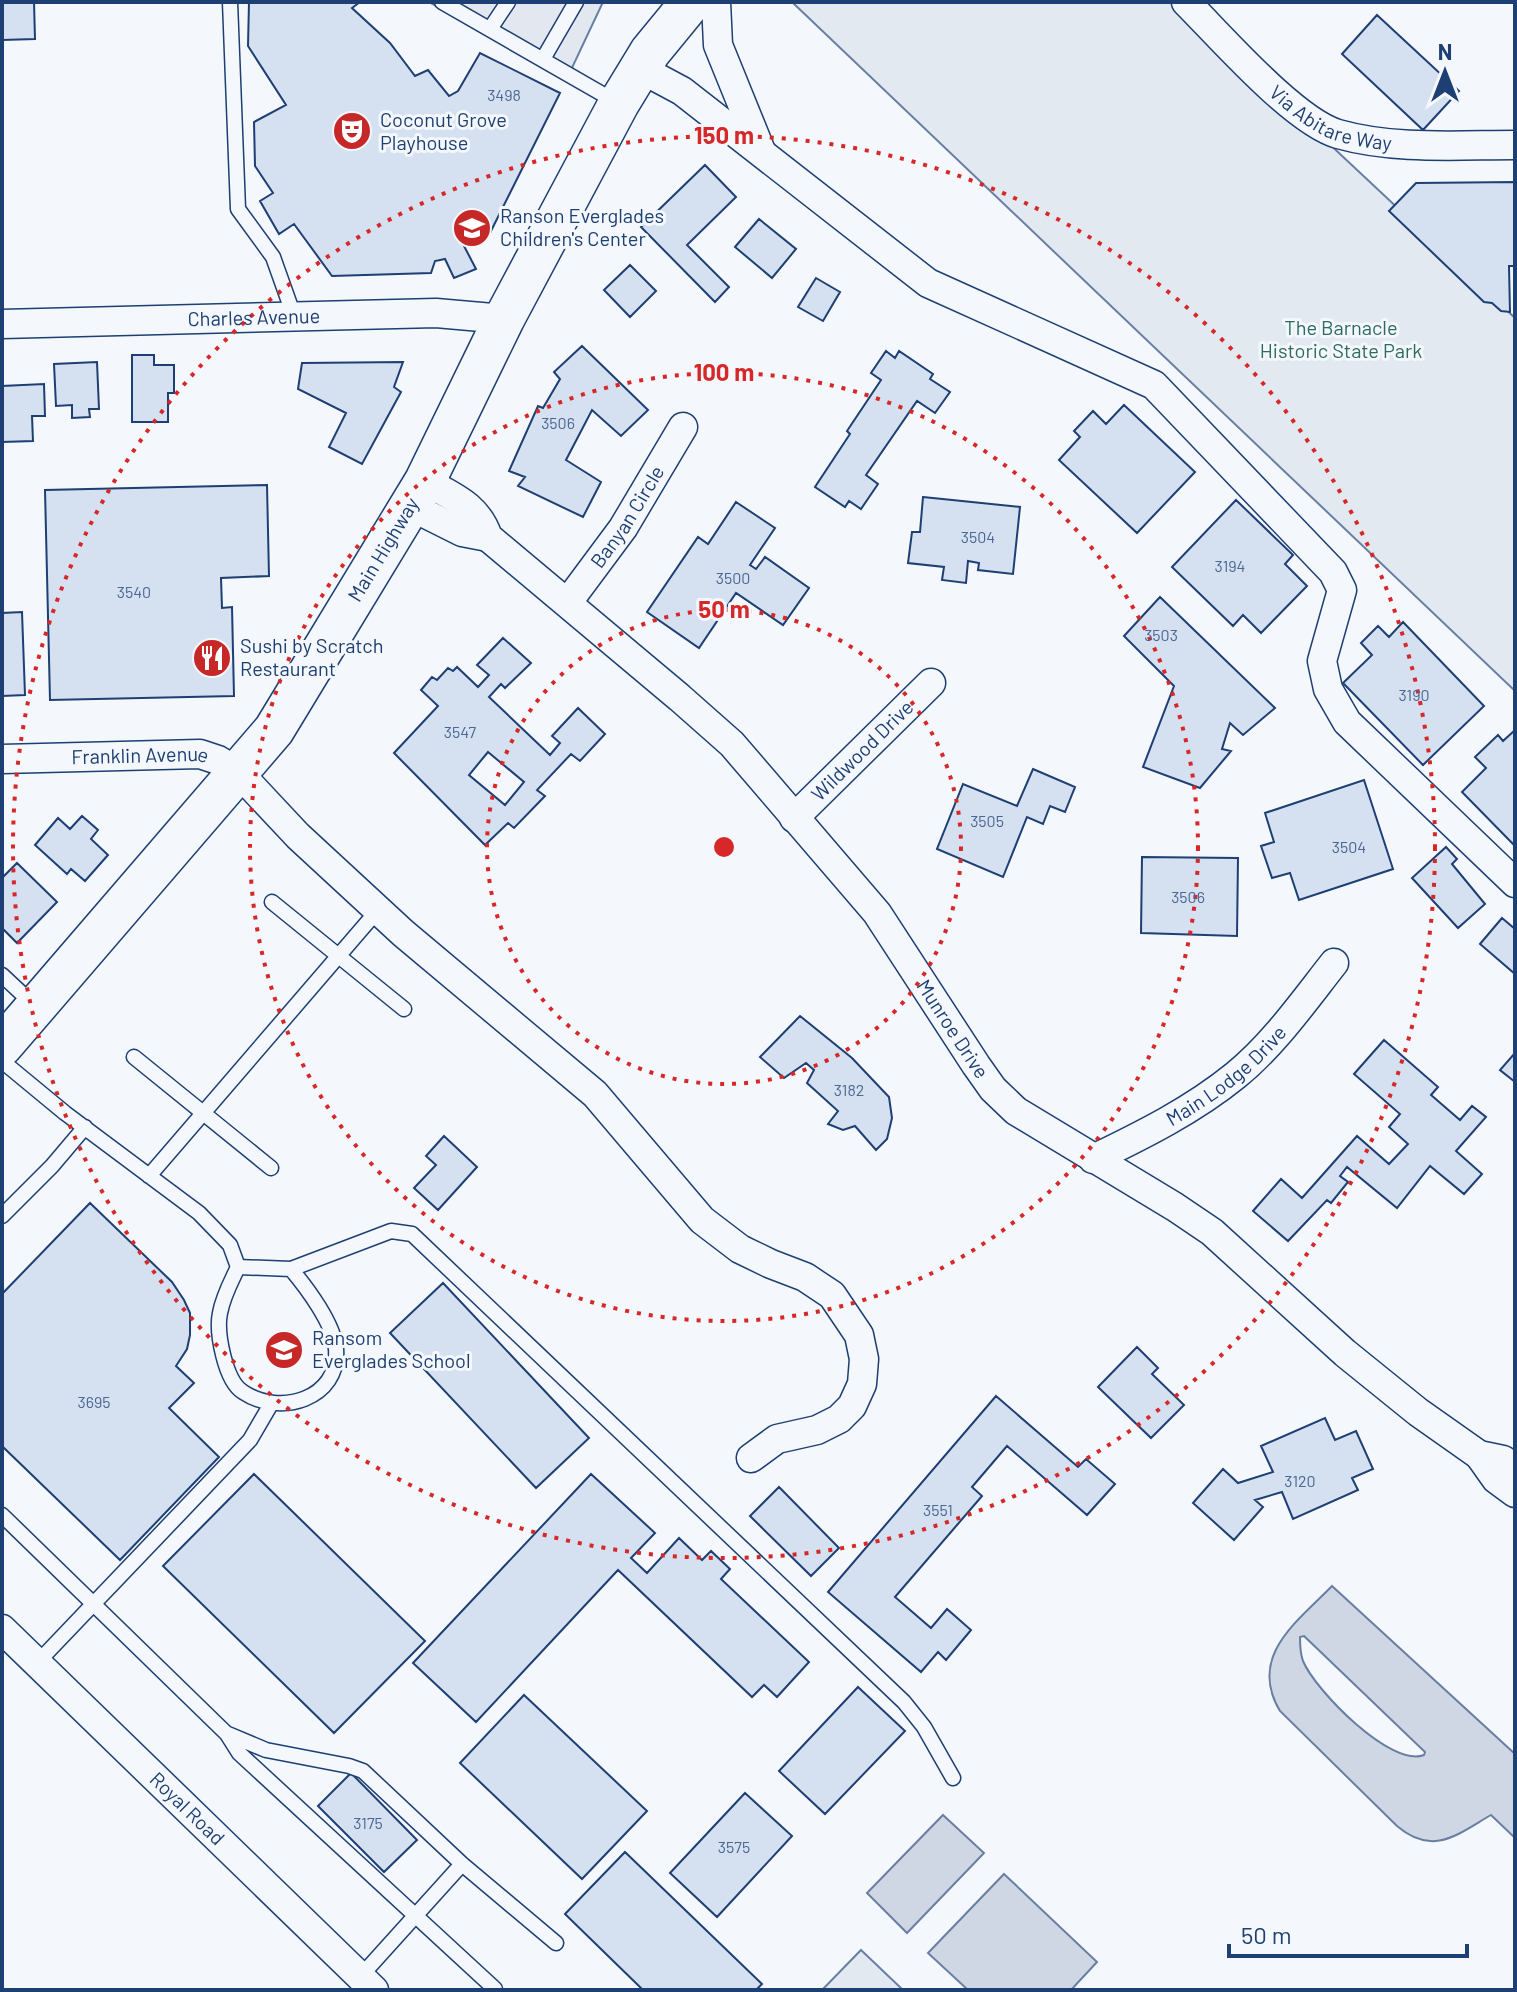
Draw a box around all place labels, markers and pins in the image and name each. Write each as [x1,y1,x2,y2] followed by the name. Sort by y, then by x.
[380,107,507,154] place label: Coconut Grove Playhouse
[331,110,373,152] theatre icon: Coconut Grove Playhouse
[500,203,664,250] place label: Ranson Everglades Children's Center
[451,207,493,249] school or university icon: Ranson Everglades Children's Center
[240,633,383,680] place label: Sushi by Scratch Restaurant
[191,637,233,679] restaurant icon: Sushi by Scratch Restaurant
[710,833,738,861] centre of rings
[312,1325,471,1372] place label: Ransom Everglades School
[263,1329,305,1371] school or university icon: Ransom Everglades School

